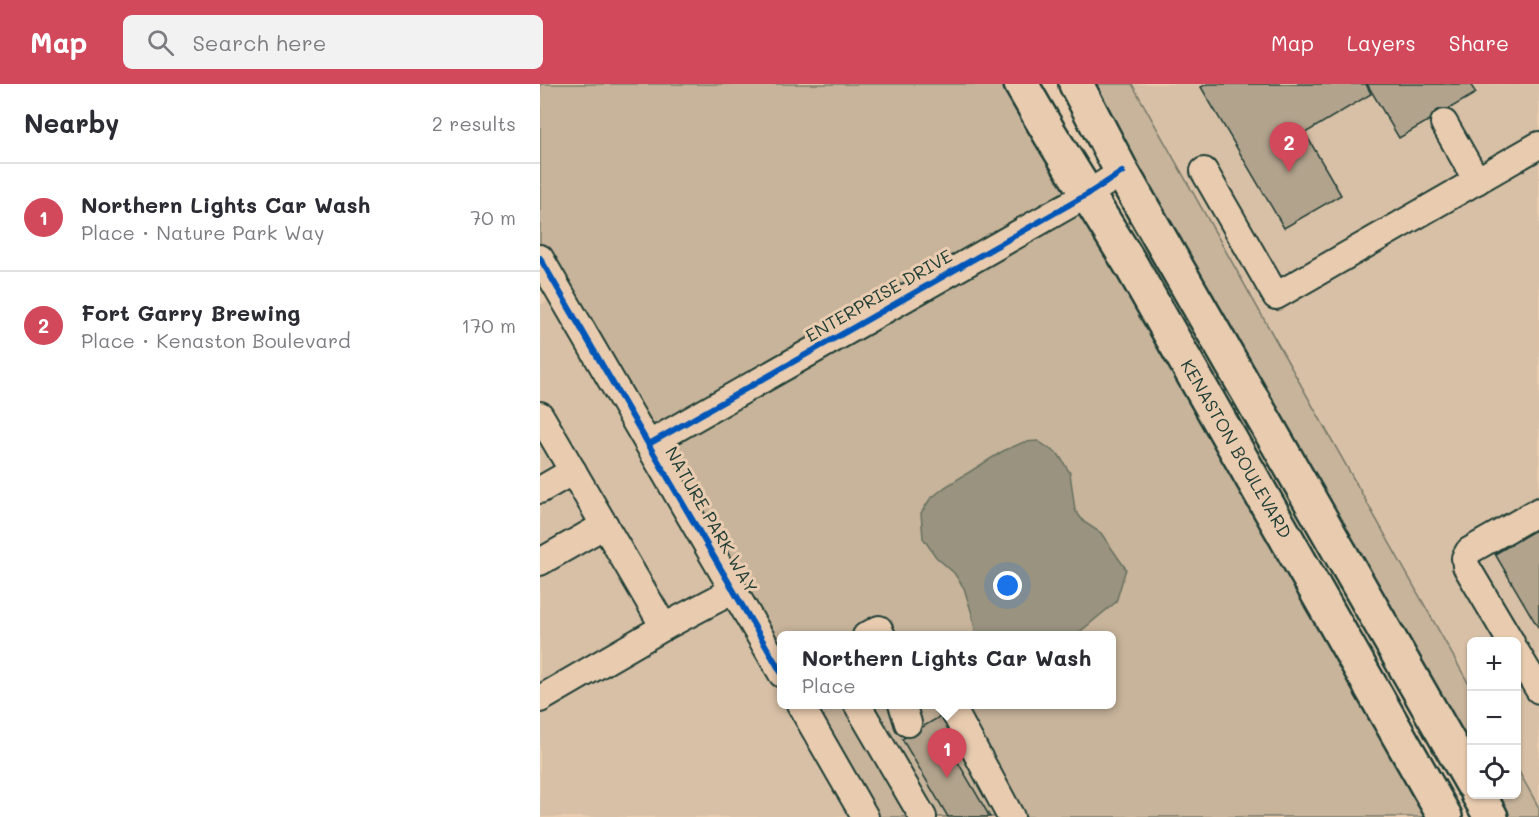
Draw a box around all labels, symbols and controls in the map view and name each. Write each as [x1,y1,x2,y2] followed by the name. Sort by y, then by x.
[123,15,543,69] search box
[30,24,87,60] text: Map
[144,26,177,59] icon: search
[192,28,326,57] text: Search here
[1271,29,1314,56] text: Map
[1347,29,1416,56] text: Layers
[1449,29,1509,56] text: Share
[24,106,119,140] text: Nearby
[432,110,516,136] text: 2 results
[1270,122,1308,172] pin: 2
[81,190,370,219] text: Northern Lights Car Wash
[39,204,48,230] text: 1
[470,204,516,230] text: 70 m
[81,219,324,245] text: Place · Nature Park Way
[801,243,956,347] street label: ENTERPRISE DRIVE
[81,298,300,327] text: Fort Garry Brewing
[38,312,49,338] text: 2
[461,312,516,338] text: 170 m
[81,327,351,353] text: Place · Kenaston Boulevard
[1176,355,1298,542] street label: KENASTON BOULEVARD
[660,442,764,597] street label: NATURE PARK WAY
[993,571,1022,600] your location
[777,631,1116,709] popup
[1467,637,1521,799] map controls
[1467,637,1521,691] button: +
[802,643,1091,672] text: Northern Lights Car Wash
[802,672,856,698] text: Place
[1467,691,1521,745] button: −
[928,728,966,778] pin: 1
[1467,745,1521,799] button: locate

